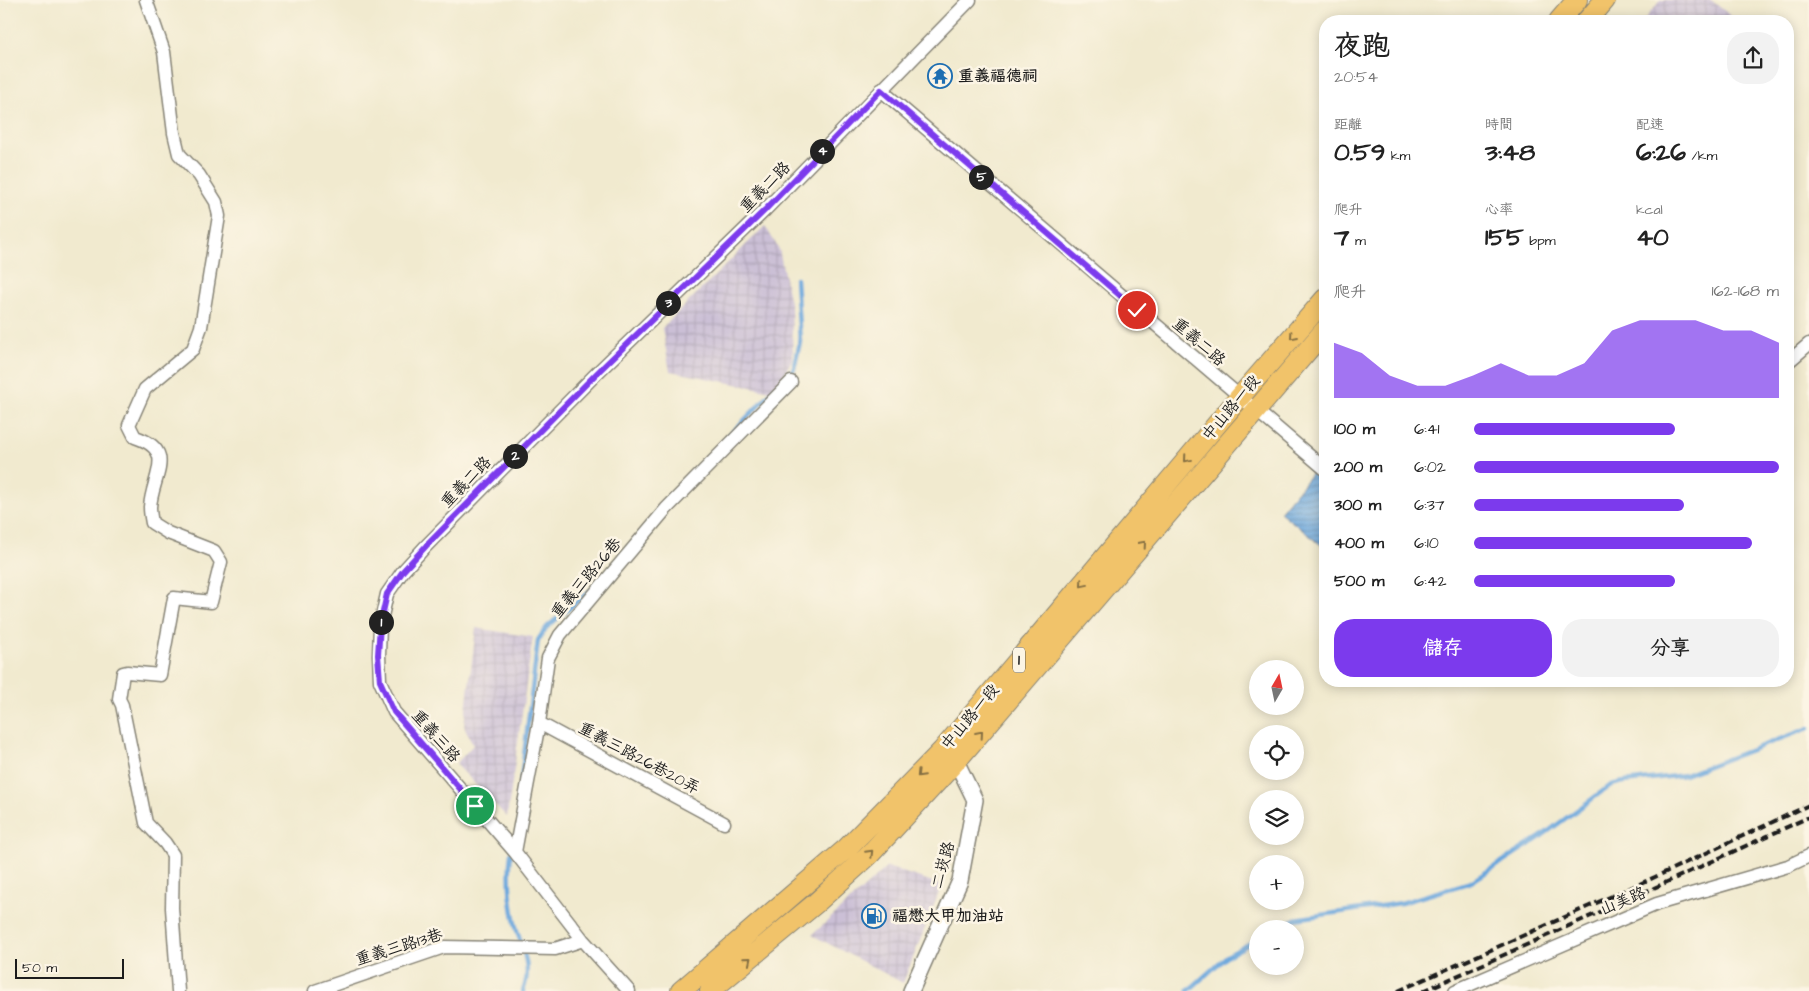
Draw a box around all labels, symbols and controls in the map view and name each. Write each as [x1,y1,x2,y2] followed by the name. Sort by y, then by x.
[1334,27,1390,66] text: 夜跑
[1727,32,1779,84] button: share
[927,63,953,89] temple icon: 重義福德祠
[958,65,1038,87] place label: 重義福德祠
[1334,66,1378,88] text: 20:54
[1334,115,1362,135] text: 距離
[1485,115,1513,135] text: 時間
[1636,115,1664,135] text: 配速
[1334,135,1385,170] text: 0.59
[1485,135,1535,170] text: 3:48
[1636,135,1686,170] text: 6:26
[810,138,834,164] pin: 4
[818,141,827,161] text: 4
[1385,146,1410,166] text: km
[1686,146,1717,166] text: /km
[735,157,795,217] street label: 重義二路
[968,164,994,190] pin: 5
[977,167,986,187] text: 5
[1334,200,1362,220] text: 爬升
[1485,200,1513,220] text: 心率
[1636,200,1663,220] text: kcal
[1334,220,1349,255] text: 7
[1485,220,1524,255] text: 155
[1636,220,1669,255] text: 40
[1349,231,1366,251] text: m
[1524,231,1556,251] text: bpm
[1711,280,1779,302] text: 162–168 m
[1334,281,1366,303] text: 爬升
[1116,289,1158,331] pin
[656,290,680,316] pin: 3
[665,293,672,313] text: 3
[1123,296,1151,324] icon: check
[1168,313,1230,371] street label: 重義二路
[1290,330,1299,339] one-way arrow
[1197,370,1265,446] street label: 中山路一段
[1334,418,1375,440] text: 100 m
[1414,418,1440,440] text: 6:41
[502,444,528,468] pin: 2
[511,446,520,466] text: 2
[436,451,496,513] street label: 重義二路
[1184,454,1193,463] one-way arrow
[1334,456,1382,478] text: 200 m
[1414,456,1446,478] text: 6:02
[1334,494,1381,516] text: 300 m
[1414,494,1445,516] text: 6:37
[1334,532,1384,554] text: 400 m
[1414,532,1439,554] text: 6:10
[546,533,626,623] street label: 重義三路26巷
[1137,540,1146,549] one-way arrow
[1334,570,1384,592] text: 500 m
[1414,570,1447,592] text: 6:42
[1079,578,1088,587] one-way arrow
[368,610,394,634] pin: 1
[381,612,382,632] text: 1
[1334,619,1552,677] button: 儲存
[1562,619,1779,677] button: 分享
[1013,648,1025,672] road number: 1
[1249,660,1304,715] north arrow
[1249,660,1304,975] map controls
[936,679,1004,755] street label: 中山路一段
[407,705,465,767] street label: 重義三路
[574,717,704,799] street label: 重義三路26巷20弄
[1249,725,1304,780] button: locate
[974,730,983,739] one-way arrow
[917,768,926,777] one-way arrow
[454,785,496,827] pin
[1249,790,1304,845] button: layers
[461,792,489,820] icon: arrive
[926,839,960,891] street label: 二崁路
[864,850,873,859] one-way arrow
[1249,855,1304,910] button: +
[1597,881,1649,921] street label: 山美路
[861,903,887,929] fuel station icon: 福懋大甲加油站
[892,905,1004,927] place label: 福懋大甲加油站
[1249,920,1304,975] button: −
[353,923,445,971] street label: 重義三路13巷
[15,956,124,979] scale bar
[742,956,751,965] one-way arrow
[22,958,57,978] text: 50 m

